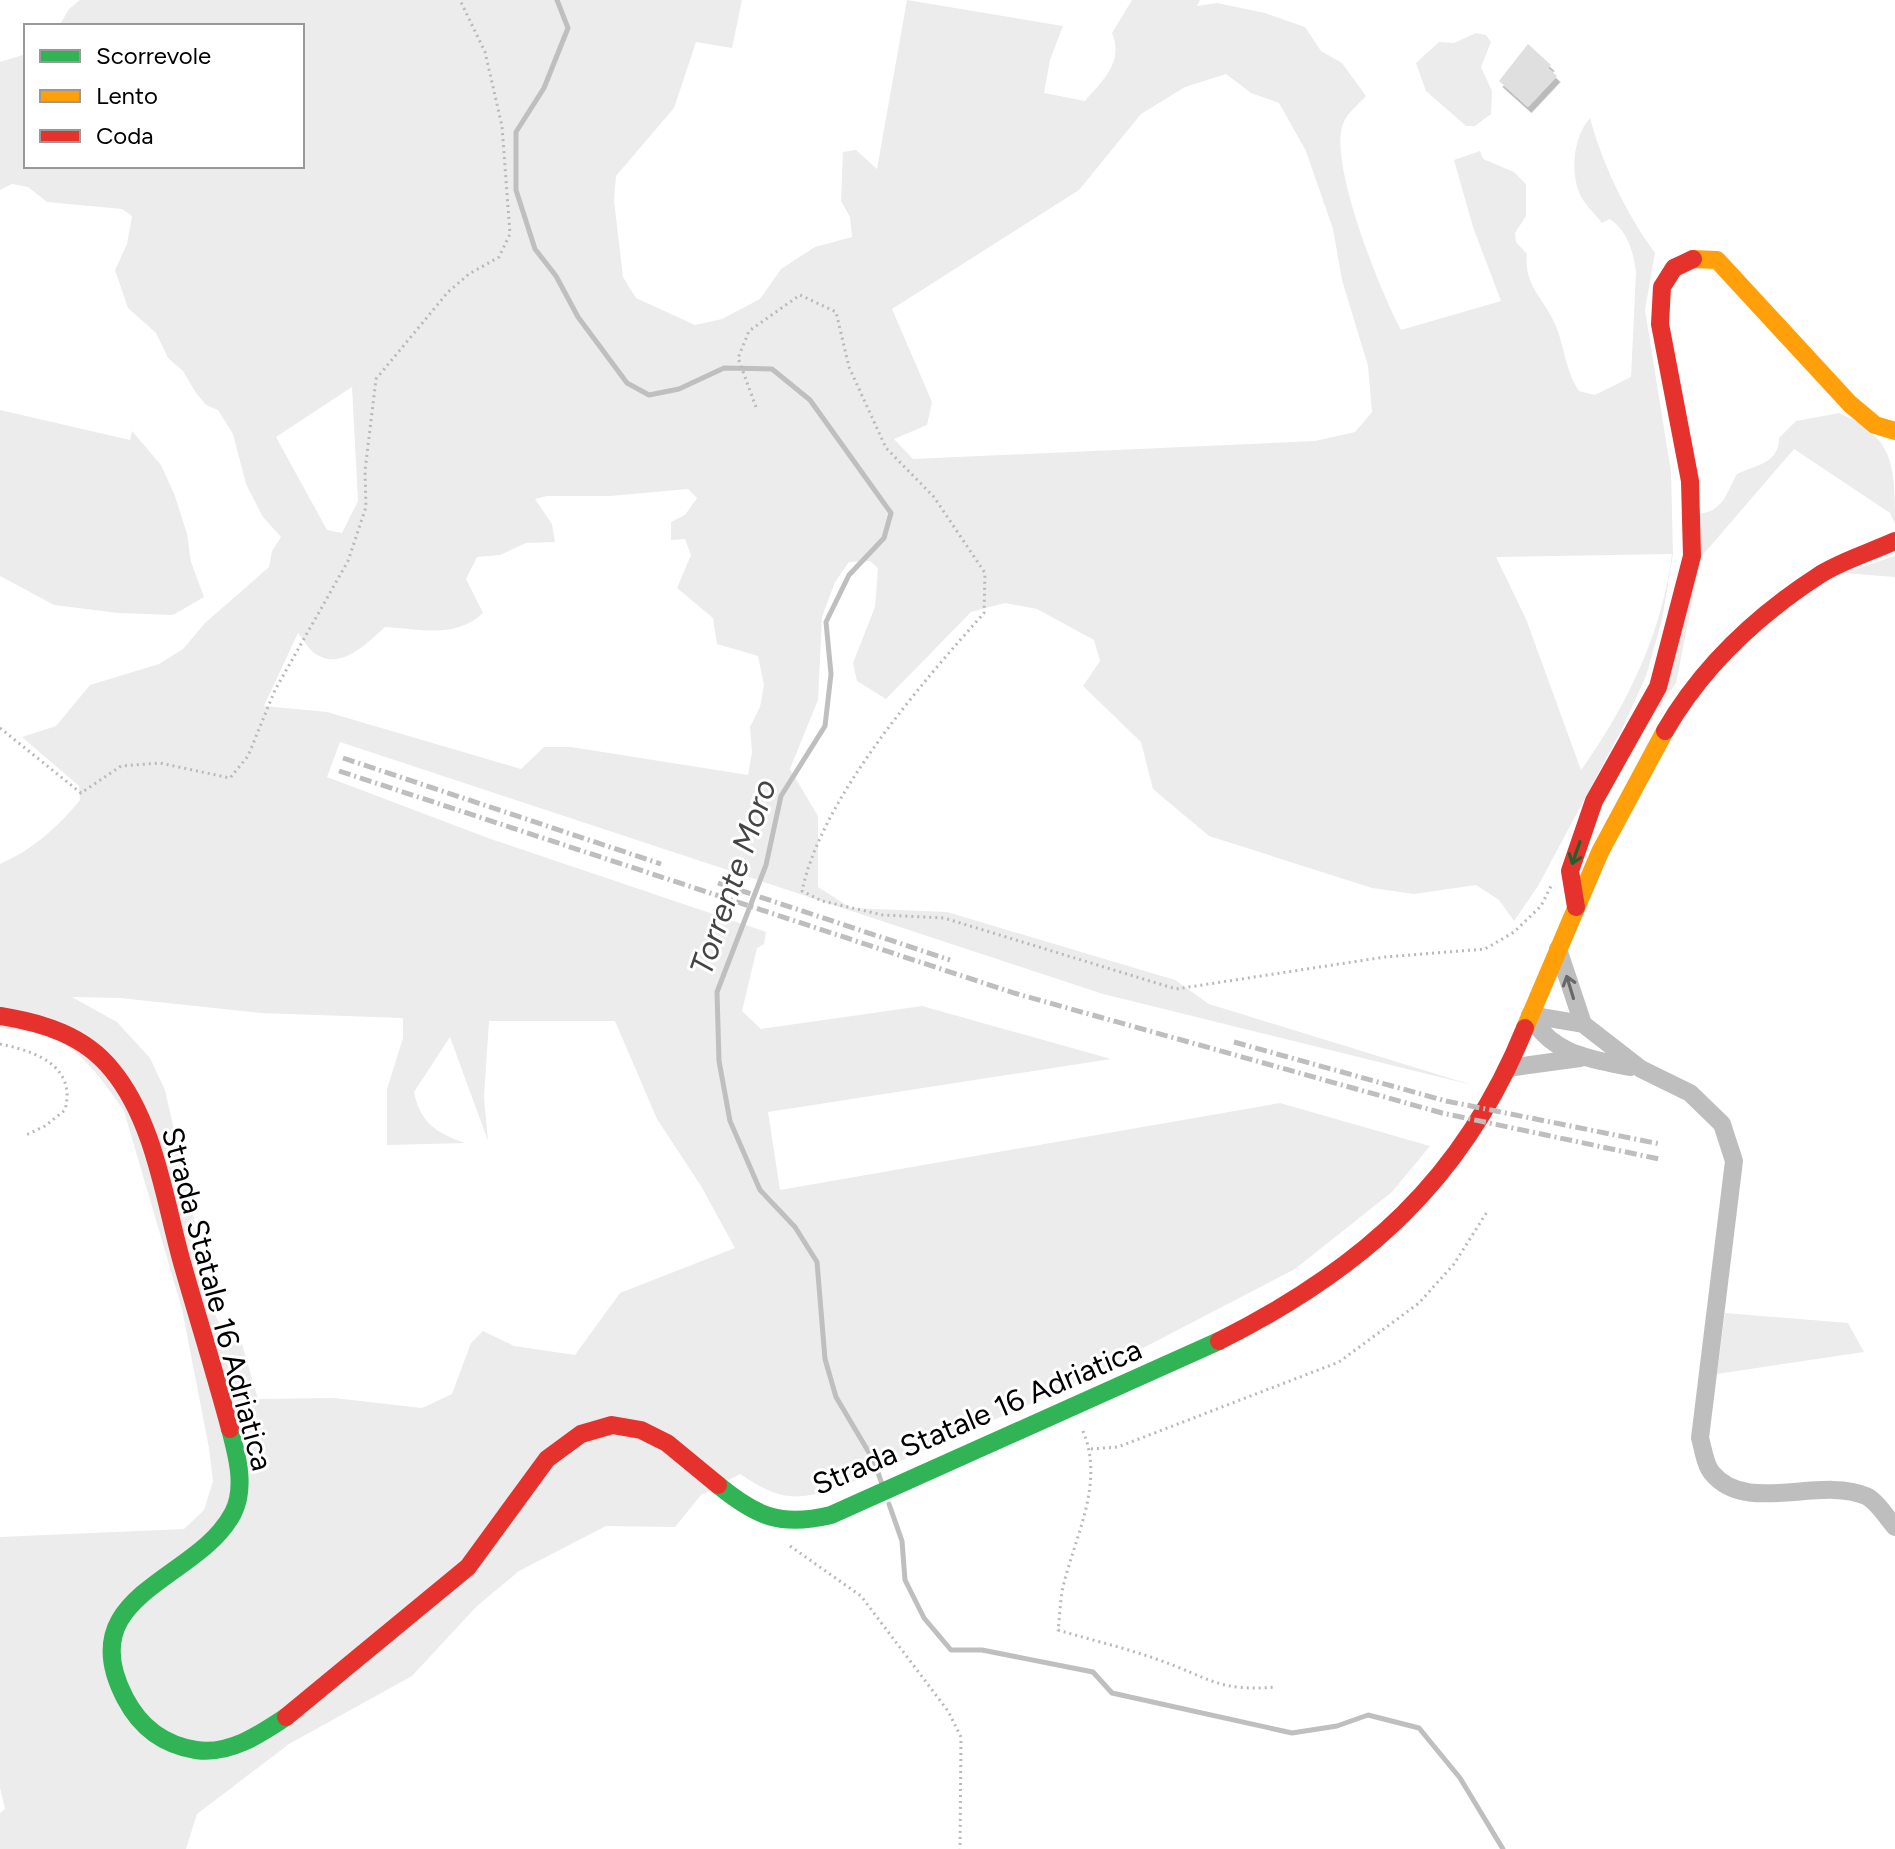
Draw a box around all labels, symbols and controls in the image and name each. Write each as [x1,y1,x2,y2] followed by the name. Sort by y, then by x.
[24,24,304,168] legend
[96,41,211,70] text: Scorrevole
[96,81,158,110] text: Lento
[96,121,154,150] text: Coda
[682,774,784,980] water label: Torrente Moro
[1568,840,1583,865] one-way arrow
[1562,975,1576,1000] one-way arrow
[154,1123,281,1475] street label: Strada Statale 16 Adriatica
[807,1330,1147,1503] street label: Strada Statale 16 Adriatica

